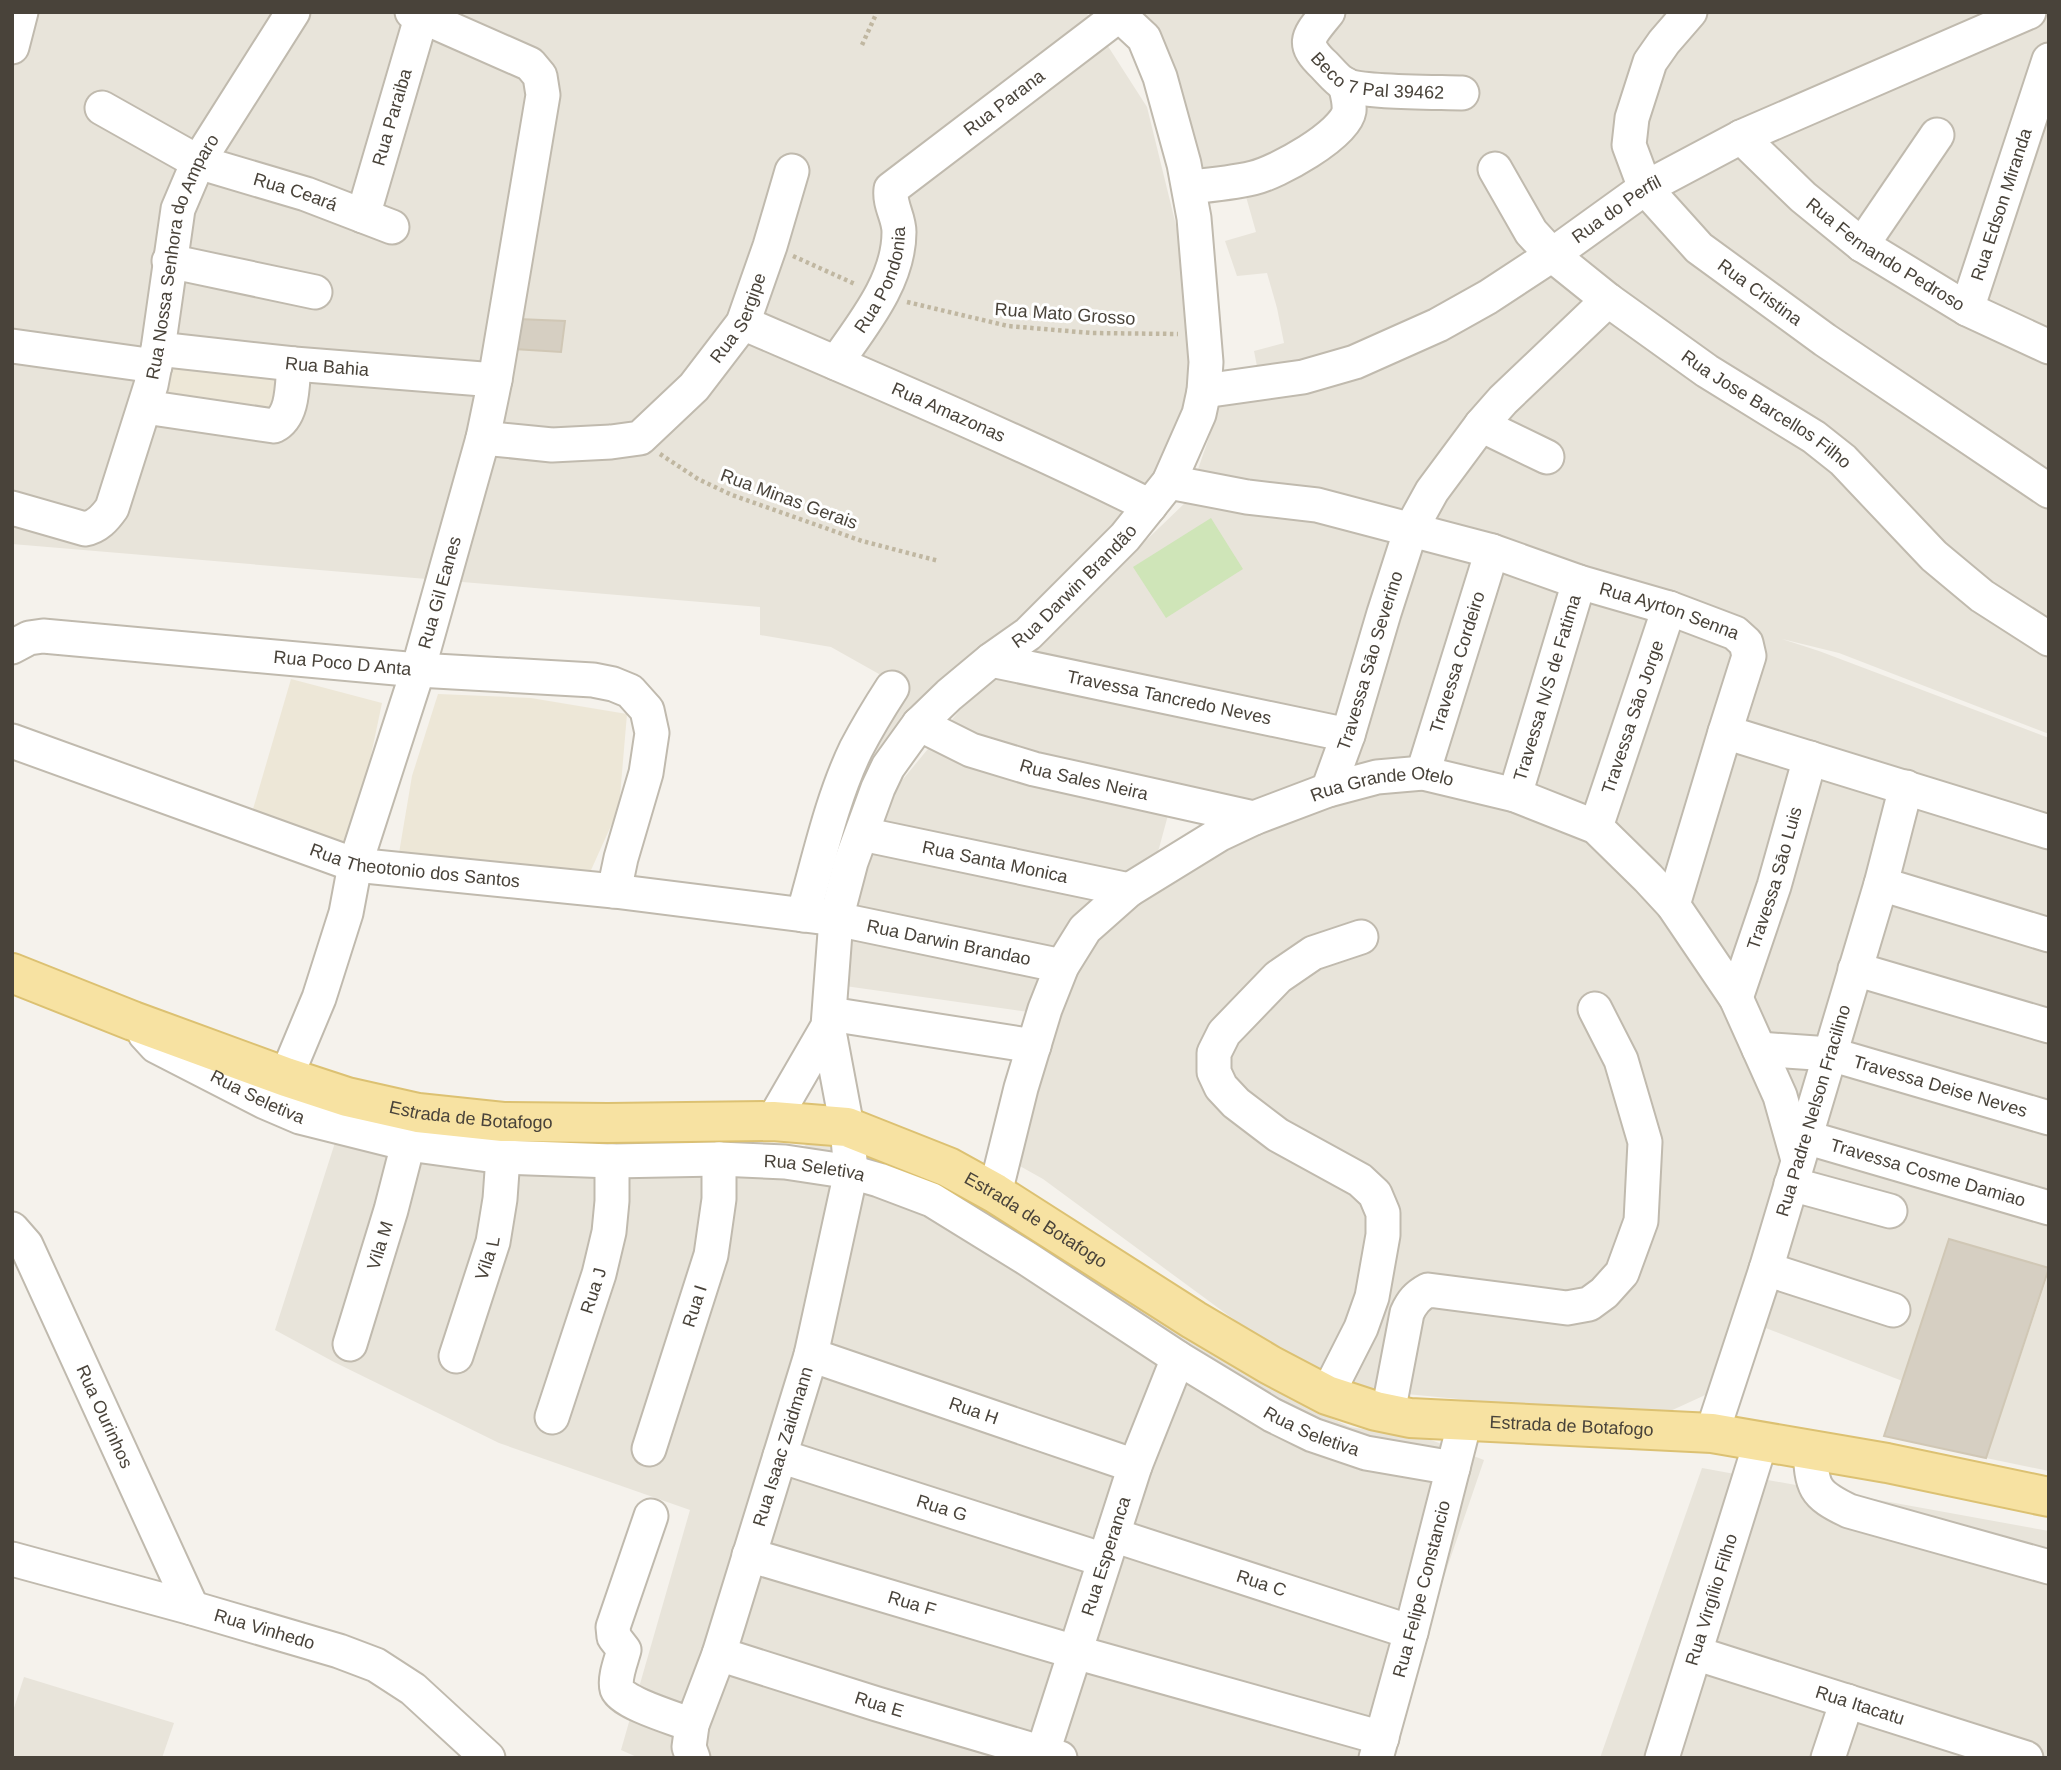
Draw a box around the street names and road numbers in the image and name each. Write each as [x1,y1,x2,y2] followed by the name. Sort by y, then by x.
[1307,48,1444,103] street label: Beco 7 Pal 39462
[368,65,416,168] street label: Rua Paraiba
[960,65,1049,140] street label: Rua Parana
[1967,125,2036,283] street label: Rua Edson Miranda
[142,131,223,381] street label: Rua Nossa Senhora do Amparo
[251,169,341,215] street label: Rua Ceará
[1568,171,1664,247] street label: Rua do Perfil
[1802,194,1968,315] street label: Rua Fernando Pedroso
[850,226,909,337] street label: Rua Pondonia
[1714,255,1807,330] street label: Rua Cristina
[706,270,770,367] street label: Rua Sergipe
[994,299,1136,329] street label: Rua Mato Grosso
[1678,346,1855,472] street label: Rua Jose Barcellos Filho
[284,353,371,380] street label: Rua Bahia
[889,378,1008,446] street label: Rua Amazonas
[718,465,860,533] street label: Rua Minas Gerais
[1008,521,1141,652] street label: Rua Darwin Brandão
[414,534,465,651] street label: Rua Gil Eanes
[1333,568,1407,753] street label: Travessa Sāo Severino
[1597,578,1743,644] street label: Rua Ayrton Senna
[1426,589,1489,736] street label: Travessa Cordeiro
[1510,591,1585,783] street label: Travessa N/S de Fatima
[1598,638,1668,796] street label: Travessa Sāo Jorge
[273,647,413,679] street label: Rua Poco D Anta
[1065,666,1273,729] street label: Travessa Tancredo Neves
[1017,755,1151,804] street label: Rua Sales Neira
[1308,763,1456,806] street label: Rua Grande Otelo
[1743,804,1806,952] street label: Travessa Sāo Luis
[921,837,1071,887] street label: Rua Santa Monica
[307,840,521,892] street label: Rua Theotonio dos Santos
[865,916,1033,969] street label: Rua Darwin Brandao
[1772,1002,1854,1219] street label: Rua Padre Nelson Fracilino
[1851,1051,2030,1121] street label: Travessa Deise Neves
[207,1066,309,1128] street label: Rua Seletiva
[387,1097,553,1132] street label: Estrada de Botafogo
[1828,1135,2028,1211] street label: Travessa Cosme Damiao
[763,1151,868,1186] street label: Rua Seletiva
[961,1168,1111,1272] street label: Estrada de Botafogo
[363,1219,397,1272] street label: Vila M
[471,1235,504,1282] street label: Vila L
[577,1266,610,1316] street label: Rua J
[679,1283,711,1330] street label: Rua I
[72,1362,137,1471] street label: Rua Ourinhos
[749,1364,817,1529] street label: Rua Isaac Zaidmann
[946,1393,1001,1428] street label: Rua H
[1260,1402,1363,1460] street label: Rua Seletiva
[1489,1412,1654,1440] street label: Estrada de Botafogo
[914,1490,970,1525] street label: Rua G
[1077,1493,1135,1618] street label: Rua Esperanca
[1389,1498,1454,1680] street label: Rua Felipe Constancio
[1682,1531,1741,1668] street label: Rua Virgílio Filho
[1234,1566,1289,1601] street label: Rua C
[886,1587,938,1620] street label: Rua F
[212,1605,317,1653] street label: Rua Vinhedo
[1813,1682,1907,1729] street label: Rua Itacatu
[852,1688,906,1721] street label: Rua E

